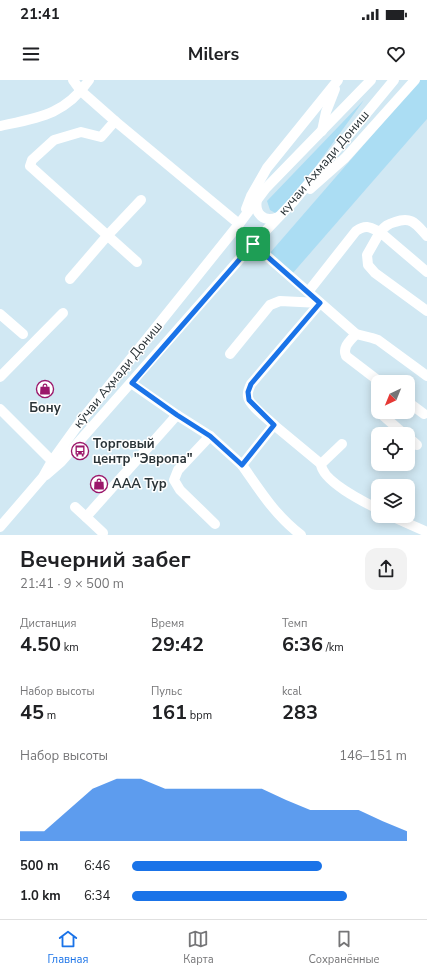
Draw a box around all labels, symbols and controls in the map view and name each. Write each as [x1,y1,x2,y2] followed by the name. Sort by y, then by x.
[20,4,60,24] text: 21:41
[188,42,239,66] text: Milers
[20,43,42,65] icon: menu
[385,43,407,65] icon: heart
[275,107,373,219] street label: кучаи Ахмади Дониш
[236,227,270,261] pin
[242,233,264,255] icon: arrive
[69,318,167,432] street label: кӯчаи Аҳмади Дониш
[371,375,415,419] north arrow
[371,375,415,523] map controls
[35,379,55,399] shop icon: Бону
[29,399,61,417] place label: Бону
[371,427,415,471] button: locate
[93,435,193,468] place label: Торговый центр "Эвропа"
[70,441,90,461] bus stop icon: Торговый центр "Эвропа"
[89,474,109,494] shop icon: ААА Тур
[112,475,167,493] place label: ААА Тур
[371,479,415,523] button: layers
[20,545,191,575] text: Вечерний забег
[365,548,407,590] button: share
[20,575,124,593] text: 21:41 · 9 × 500 m
[20,616,76,631] text: Дистанция
[151,616,184,631] text: Время
[282,616,307,631] text: Темп
[20,631,61,658] text: 4.50
[151,631,204,658] text: 29:42
[282,631,323,658] text: 6:36
[61,640,79,655] text: km
[323,640,344,655] text: /km
[20,684,95,699] text: Набор высоты
[151,684,182,699] text: Пульс
[282,684,302,699] text: kcal
[20,699,44,726] text: 45
[151,699,187,726] text: 161
[282,699,318,726] text: 283
[44,708,56,723] text: m
[187,708,212,723] text: bpm
[20,747,108,765] text: Набор высоты
[339,747,407,765] text: 146–151 m
[20,857,58,875] text: 500 m
[84,857,110,875] text: 6:46
[20,887,61,905] text: 1.0 km
[84,887,110,905] text: 6:34
[47,928,88,967] tab: Главная
[183,928,214,967] tab: Карта
[308,928,380,967] tab: Сохранённые

